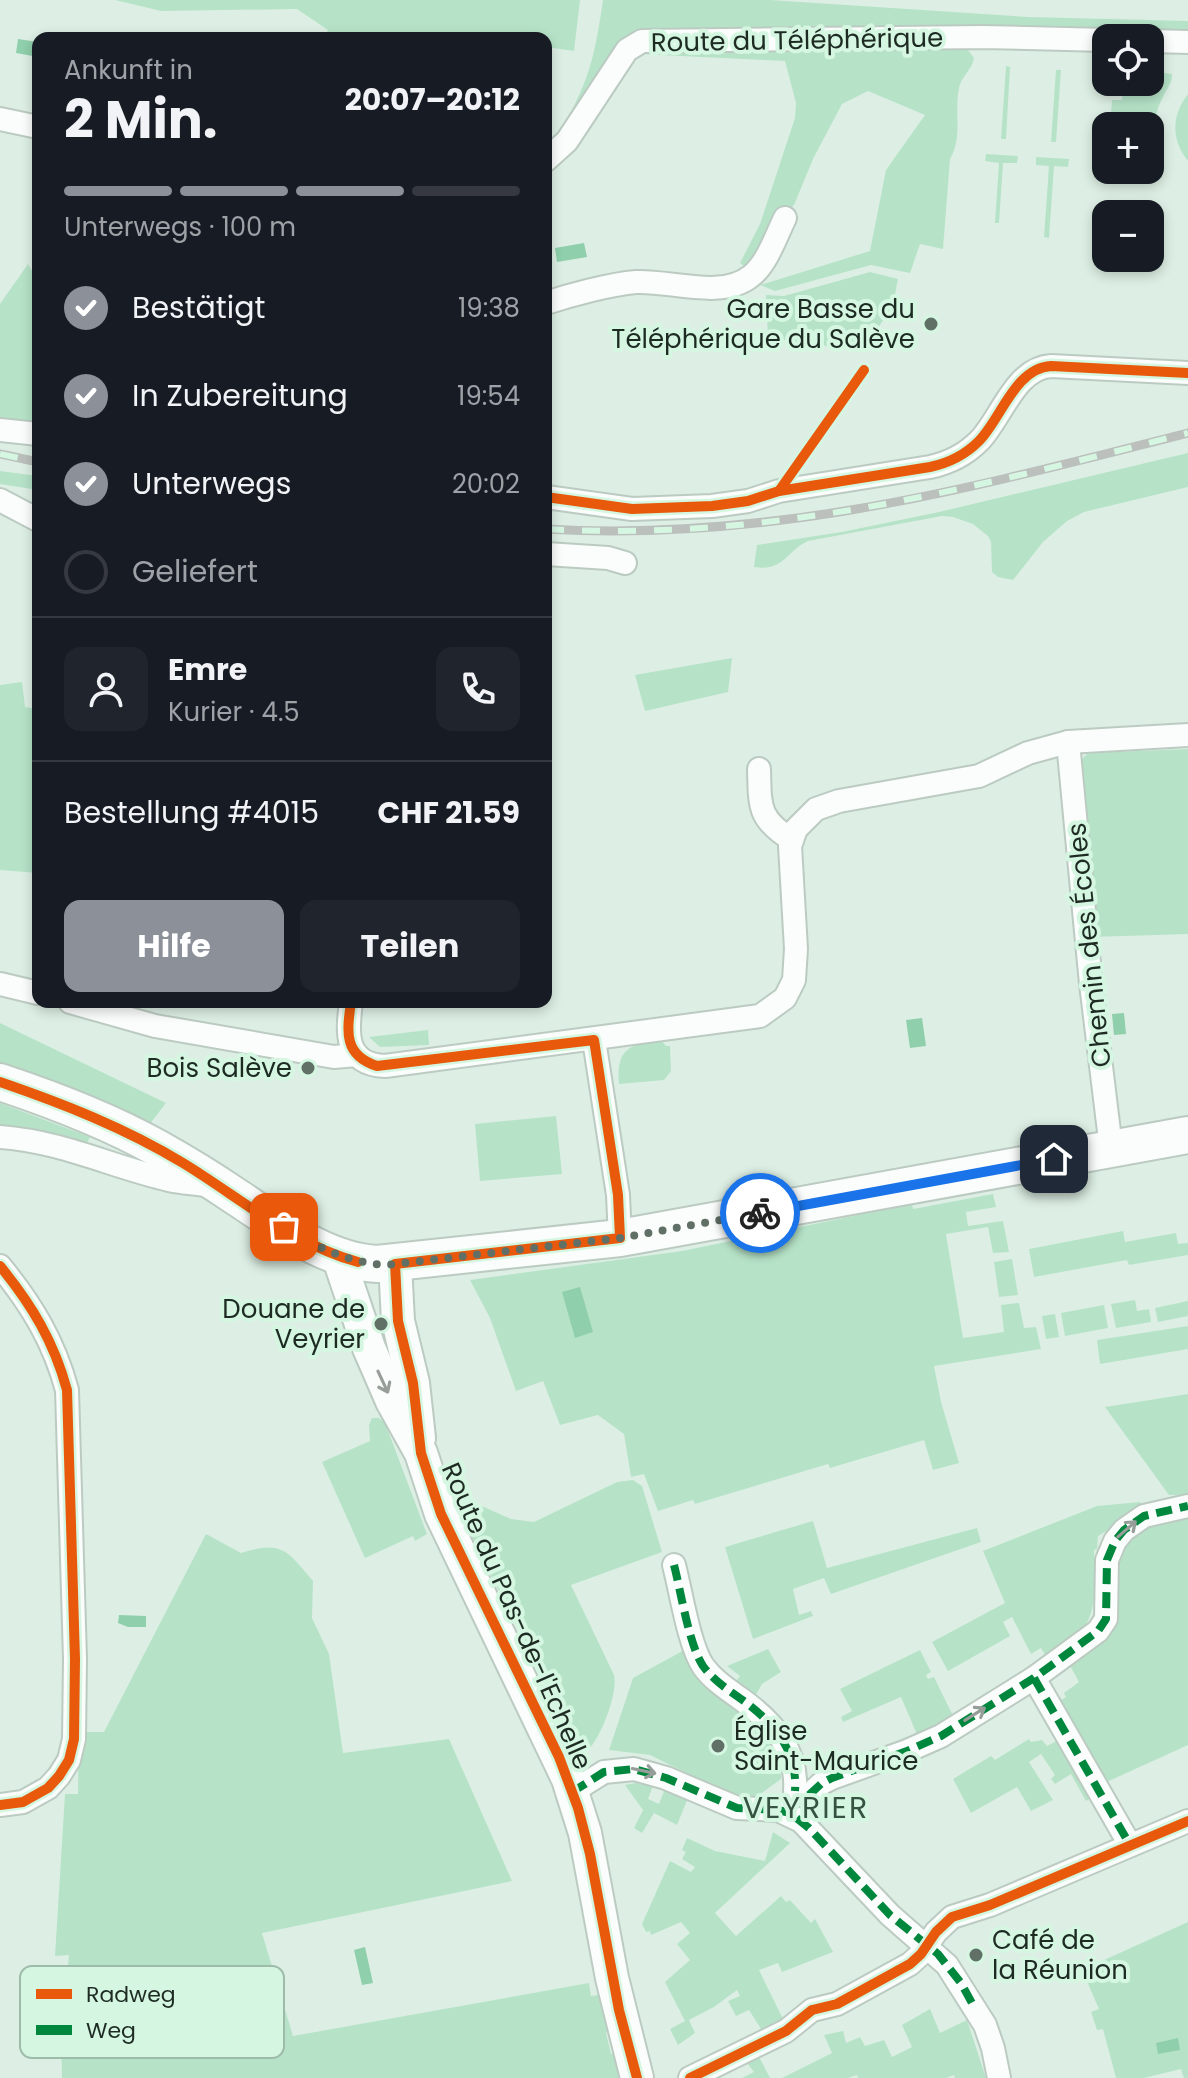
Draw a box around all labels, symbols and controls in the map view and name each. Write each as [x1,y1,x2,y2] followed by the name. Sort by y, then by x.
[651,19,943,61] street label: Route du Téléphérique
[1092,24,1164,272] map controls
[1092,24,1164,96] button: locate
[64,52,193,88] text: Ankunft in
[345,78,520,121] text: 20:07–20:12
[64,83,218,156] text: 2 Min.
[1092,112,1164,184] button: +
[1092,200,1164,272] button: −
[64,209,296,245] text: Unterwegs · 100 m
[64,286,108,330] icon: check
[132,286,265,329] text: Bestätigt
[458,290,520,326] text: 19:38
[611,291,915,357] place label: Gare Basse du Téléphérique du Salève
[922,315,940,333] marker: Gare Basse du Téléphérique du Salève
[64,374,108,418] icon: check
[132,374,348,417] text: In Zubereitung
[457,378,520,414] text: 19:54
[64,462,108,506] icon: check
[132,462,291,505] text: Unterwegs
[452,466,520,502] text: 20:02
[132,550,258,593] text: Geliefert
[64,647,148,731] button: person
[436,647,520,731] button: phone
[168,648,247,691] text: Emre
[168,694,300,730] text: Kurier · 4.5
[64,791,319,834] text: Bestellung #4015
[378,791,520,834] text: CHF 21.59
[1058,821,1120,1069] street label: Chemin des Écoles
[64,900,284,992] button: Hilfe
[300,900,520,992] button: Teilen
[146,1050,292,1086] place label: Bois Salève
[299,1059,317,1077] marker: Bois Salève
[1020,1125,1088,1193] pin
[1032,1137,1076,1181] icon: home
[720,1173,800,1253] courier
[738,1191,782,1235] icon: bike
[250,1193,318,1261] pin
[262,1205,306,1249] icon: bag
[222,1291,365,1357] place label: Douane de Veyrier
[372,1315,390,1333] marker: Douane de Veyrier
[377,1369,392,1393] one-way arrow
[433,1457,601,1775] street label: Route du Pas-de-l'Echelle
[1117,1520,1137,1538] one-way arrow
[963,1706,986,1722] one-way arrow
[734,1713,918,1779] place label: Église Saint-Maurice
[709,1737,727,1755] marker: Église Saint-Maurice
[630,1764,656,1779] one-way arrow
[743,1786,869,1829] district label: VEYRIER
[992,1922,1128,1988] place label: Café de la Réunion
[967,1946,985,1964] marker: Café de la Réunion
[20,1966,284,2058] legend
[86,1979,176,2010] text: Radweg
[86,2015,136,2046] text: Weg

